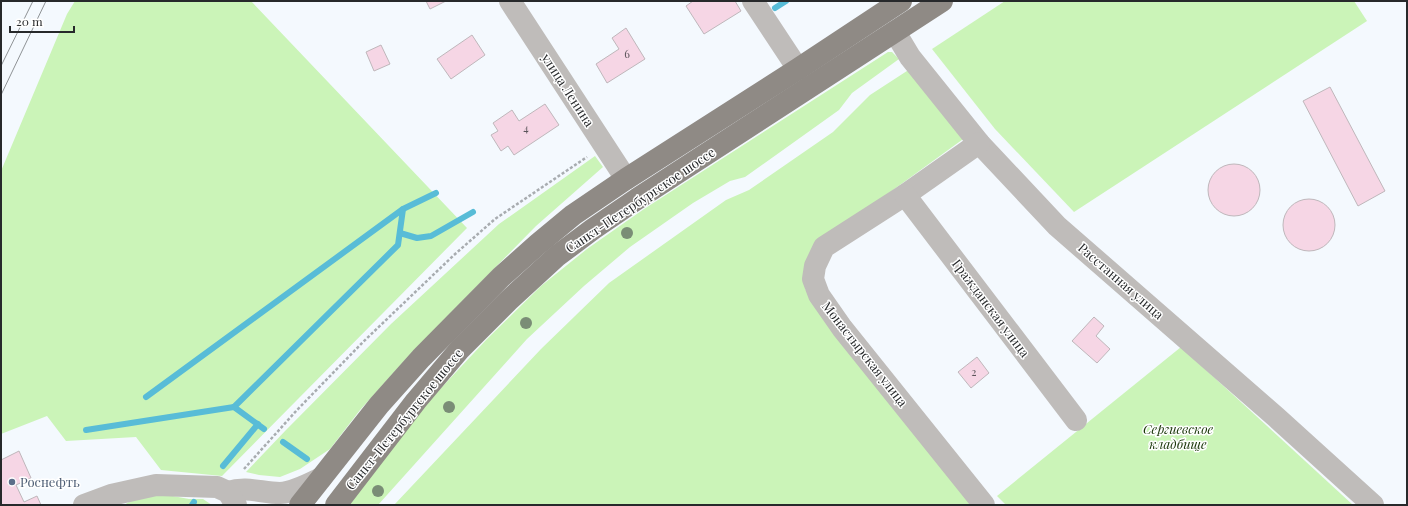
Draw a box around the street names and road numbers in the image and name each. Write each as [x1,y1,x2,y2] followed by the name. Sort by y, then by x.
[538,49,599,130] street label: улица Ленина
[562,143,718,256] street label: Санкт-Петербургское шоссе
[1075,239,1168,323] street label: Расстанная улица
[949,255,1034,361] street label: Гражданская улица
[819,298,912,410] street label: Монастырская улица
[341,344,466,493] street label: Санкт-Петербургское шоссе

